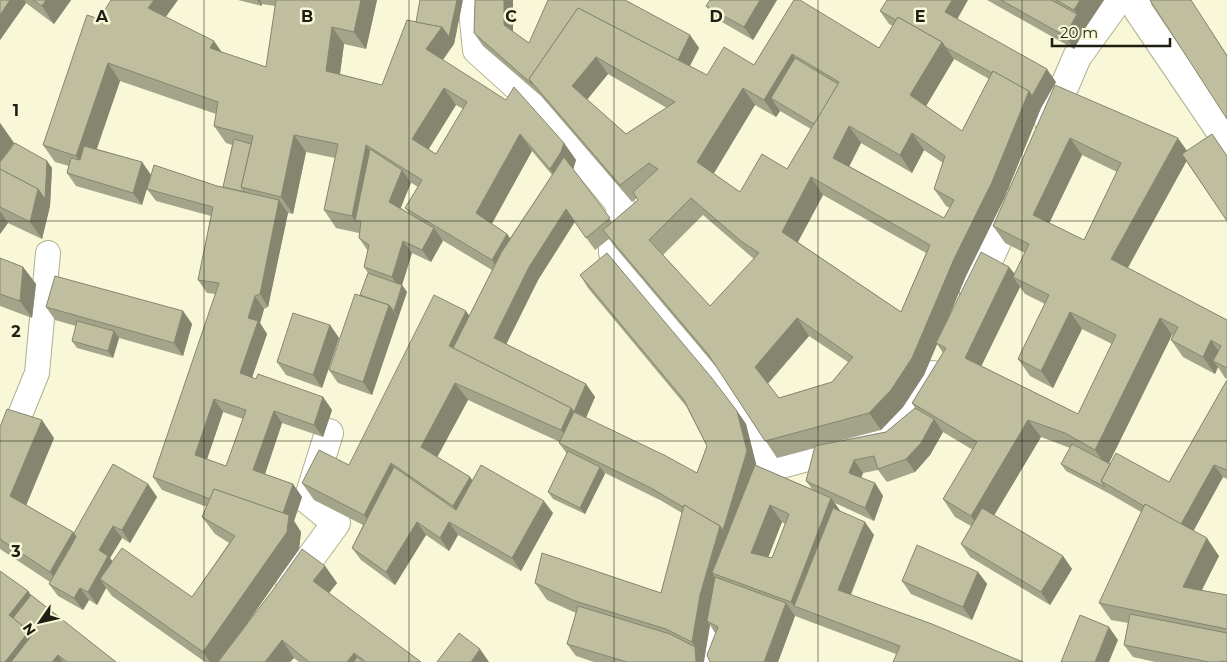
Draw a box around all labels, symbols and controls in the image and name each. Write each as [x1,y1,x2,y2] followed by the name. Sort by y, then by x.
[95,7,109,26] text: A
[301,7,313,26] text: B
[505,7,517,26] text: C
[709,7,723,26] text: D
[915,7,925,26] text: E
[1052,15,1170,47] scale bar
[1060,23,1098,42] text: 20 m
[13,101,19,120] text: 1
[11,322,21,341] text: 2
[10,542,21,561] text: 3
[15,597,65,647] north arrow
[19,620,40,639] text: N

